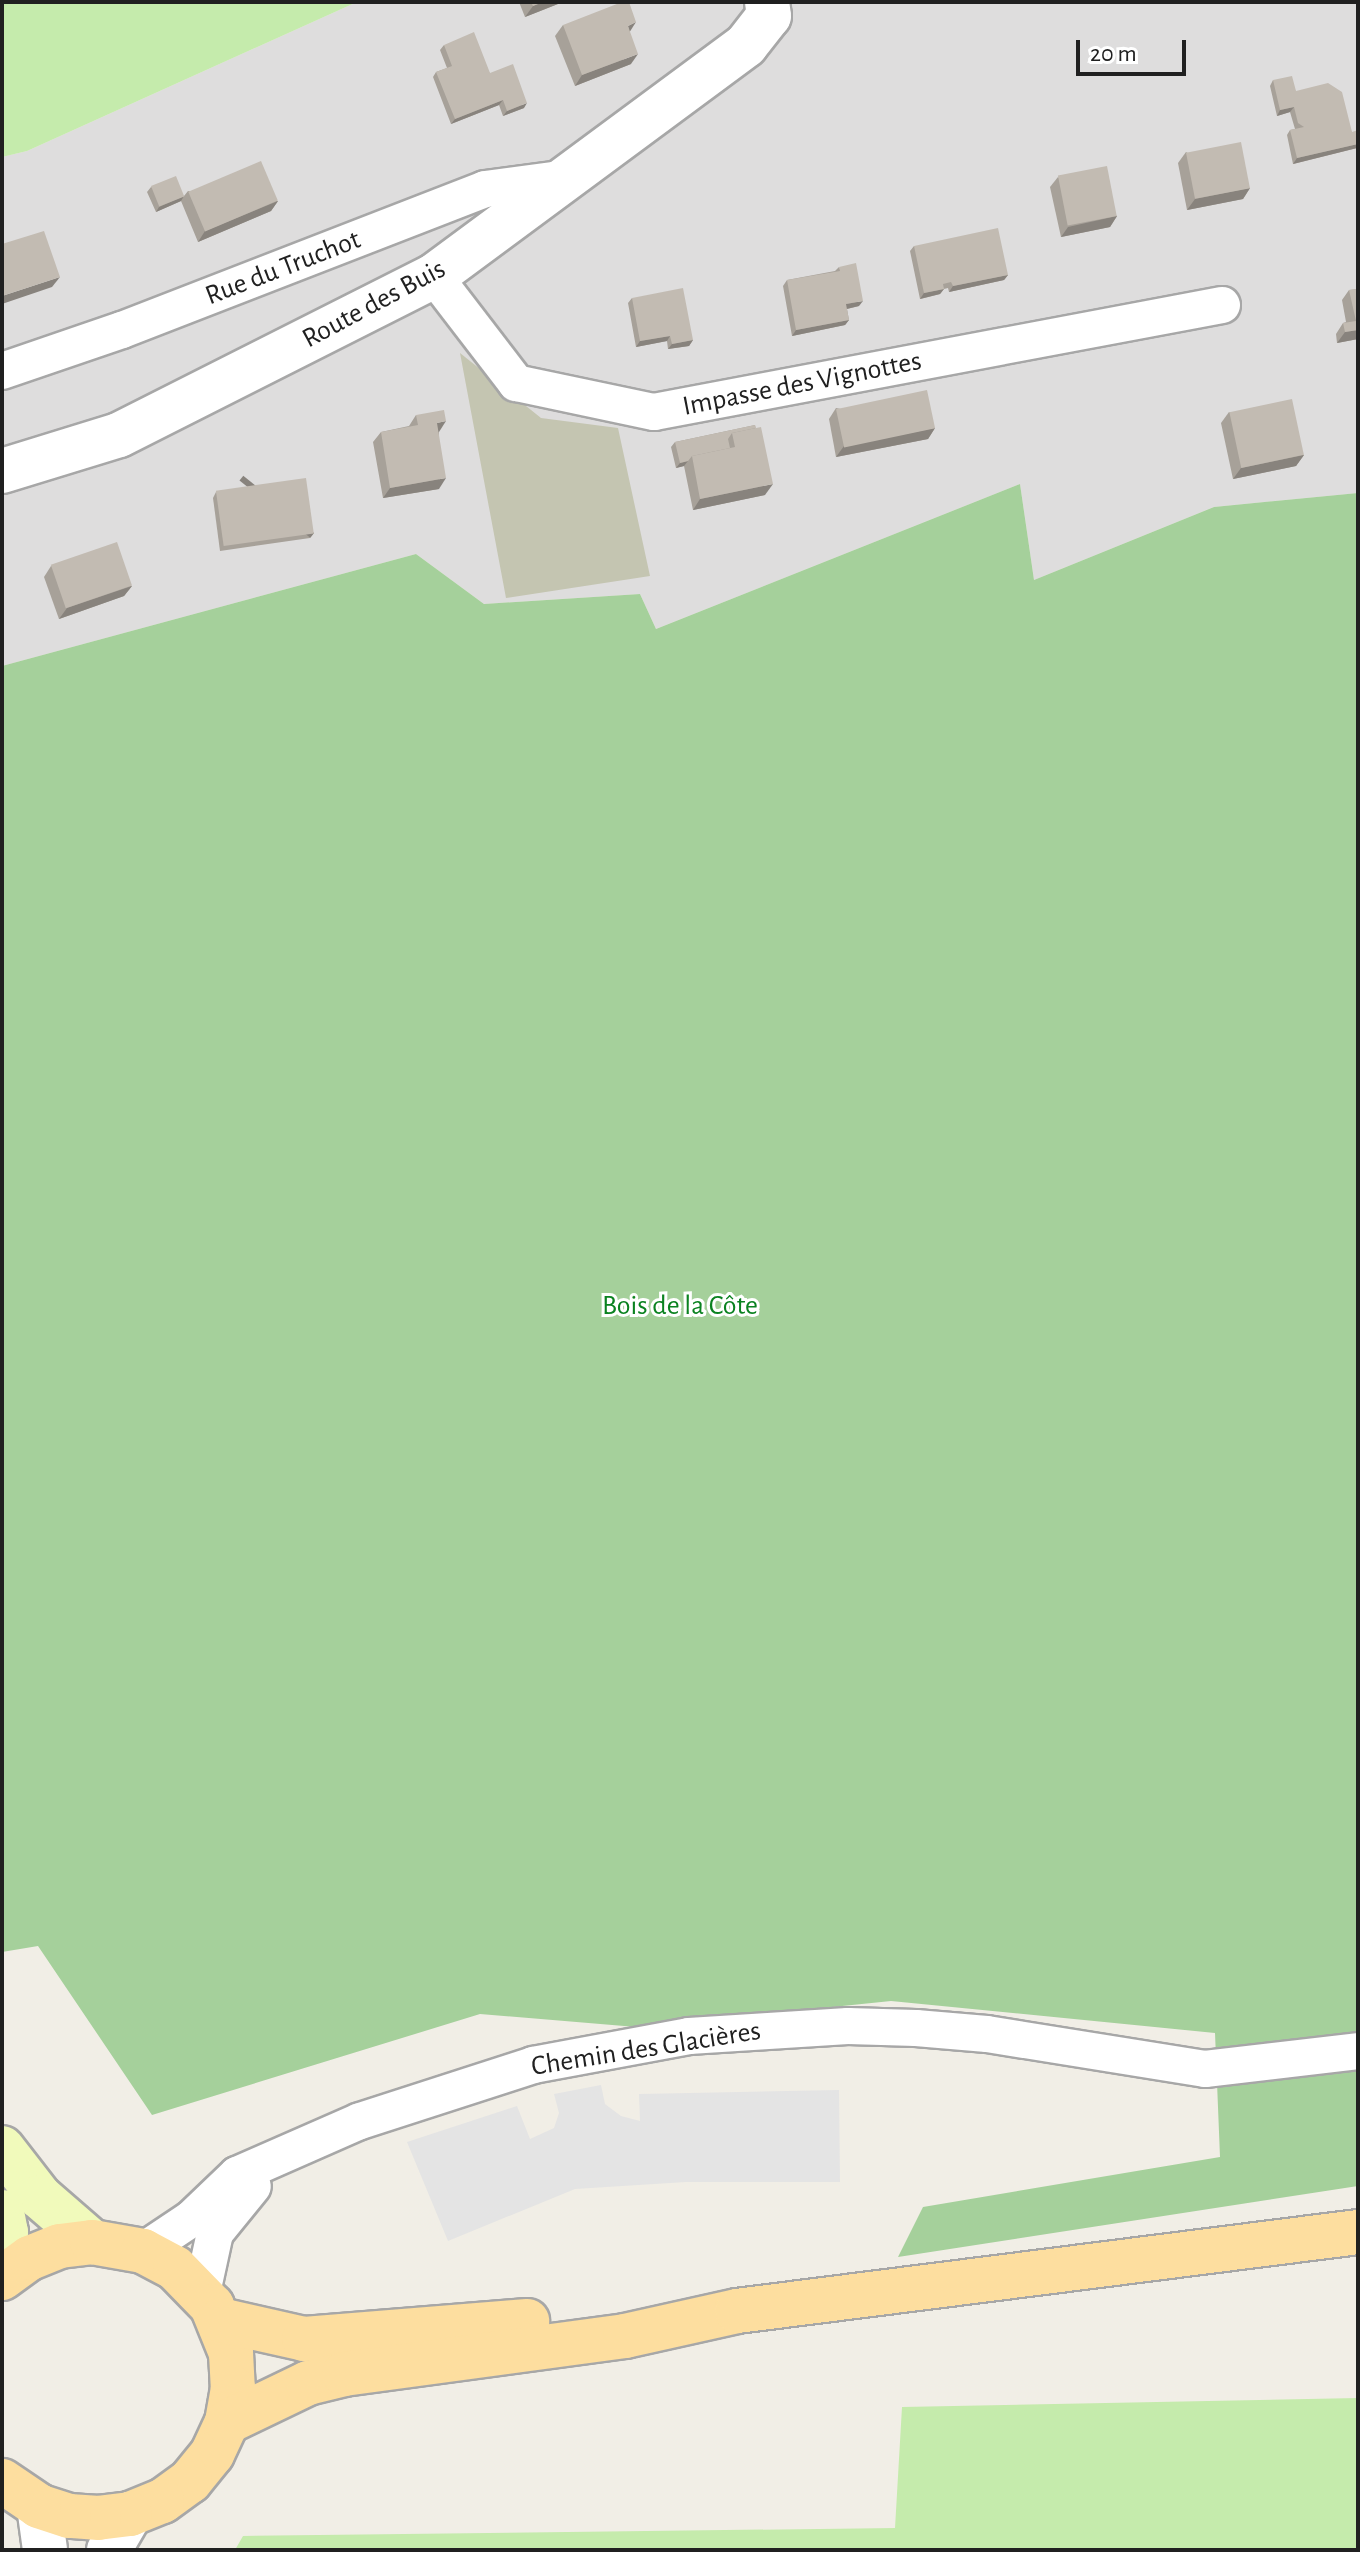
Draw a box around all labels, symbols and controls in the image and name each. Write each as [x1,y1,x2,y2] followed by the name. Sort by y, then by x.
[1080,24,1190,74] scale bar
[1090,42,1137,66] text: 20 m
[201,223,365,313] street label: Rue du Truchot
[297,252,451,356] street label: Route des Buis
[680,344,924,424] street label: Impasse des Vignottes
[602,1289,758,1323] park label: Bois de la Côte
[529,2014,763,2084] street label: Chemin des Glacières

